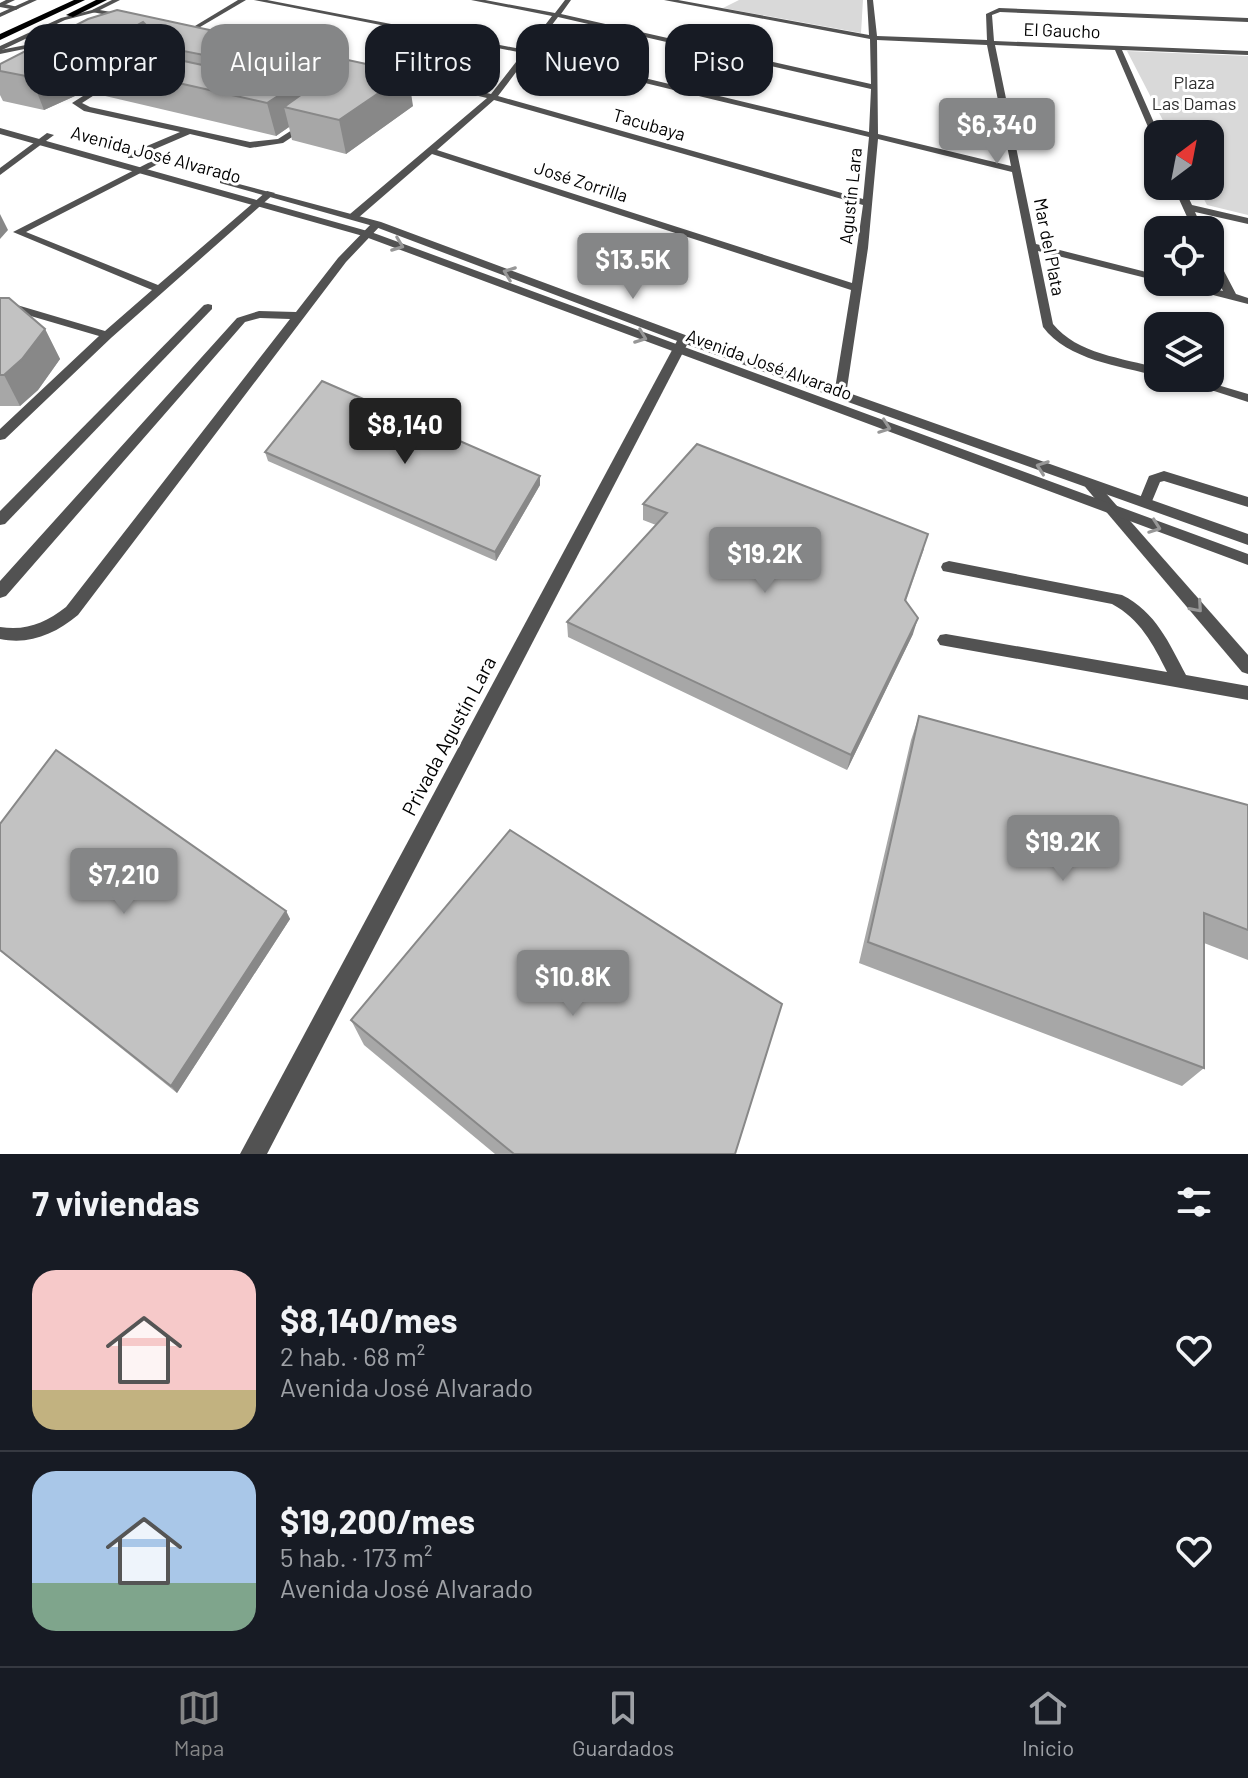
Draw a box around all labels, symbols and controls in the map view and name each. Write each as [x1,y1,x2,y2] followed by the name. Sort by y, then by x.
[1023,18,1101,42] street label: El Gaucho
[24,24,185,96] chip: Comprar
[201,24,349,96] chip: Alquilar
[365,24,500,96] chip: Filtros
[516,24,649,96] chip: Nuevo
[665,24,773,96] chip: Piso
[1152,71,1236,114] park label: Plaza Las Damas
[932,98,1062,166] pin: $6,340
[610,103,688,145] street label: Tacubaya
[957,108,1037,139] text: $6,340
[1144,120,1224,200] north arrow
[1144,120,1224,392] map controls
[69,121,244,187] street label: Avenida José Alvarado
[834,146,866,245] street label: Agustín Lara
[532,156,631,206] street label: José Zorrilla
[1030,196,1070,298] street label: Mar del Plata
[1144,216,1224,296] button: locate
[568,233,698,301] pin: $13.5K
[390,235,404,252] one-way arrow
[595,243,671,274] text: $13.5K
[503,266,517,283] one-way arrow
[1144,312,1224,392] button: layers
[683,324,855,404] street label: Avenida José Alvarado
[633,327,647,344] one-way arrow
[340,398,470,466] pin: $8,140
[367,408,443,439] text: $8,140
[877,417,891,434] one-way arrow
[1036,460,1050,477] one-way arrow
[1147,517,1161,533] one-way arrow
[700,527,830,595] pin: $19.2K
[727,537,803,568] text: $19.2K
[1188,598,1202,613] one-way arrow
[396,652,500,819] street label: Privada Agustín Lara
[998,815,1128,883] pin: $19.2K
[1025,825,1101,856] text: $19.2K
[59,848,189,916] pin: $7,210
[88,858,160,889] text: $7,210
[508,950,638,1018] pin: $10.8K
[535,960,611,991] text: $10.8K
[1172,1180,1216,1224] icon: filters
[32,1182,200,1223] text: 7 viviendas
[280,1299,458,1340] text: $8,140/mes
[96,1302,192,1398] icon: home
[1172,1328,1216,1372] icon: heart
[280,1340,425,1371] text: 2 hab. · 68 m²
[280,1371,533,1402] text: Avenida José Alvarado
[280,1500,475,1541] text: $19,200/mes
[96,1503,192,1599] icon: home
[1172,1529,1216,1573] icon: heart
[280,1541,433,1572] text: 5 hab. · 173 m²
[280,1572,533,1603] text: Avenida José Alvarado
[174,1686,224,1760] tab: Mapa
[572,1686,674,1760] tab: Guardados
[1022,1686,1074,1760] tab: Inicio

